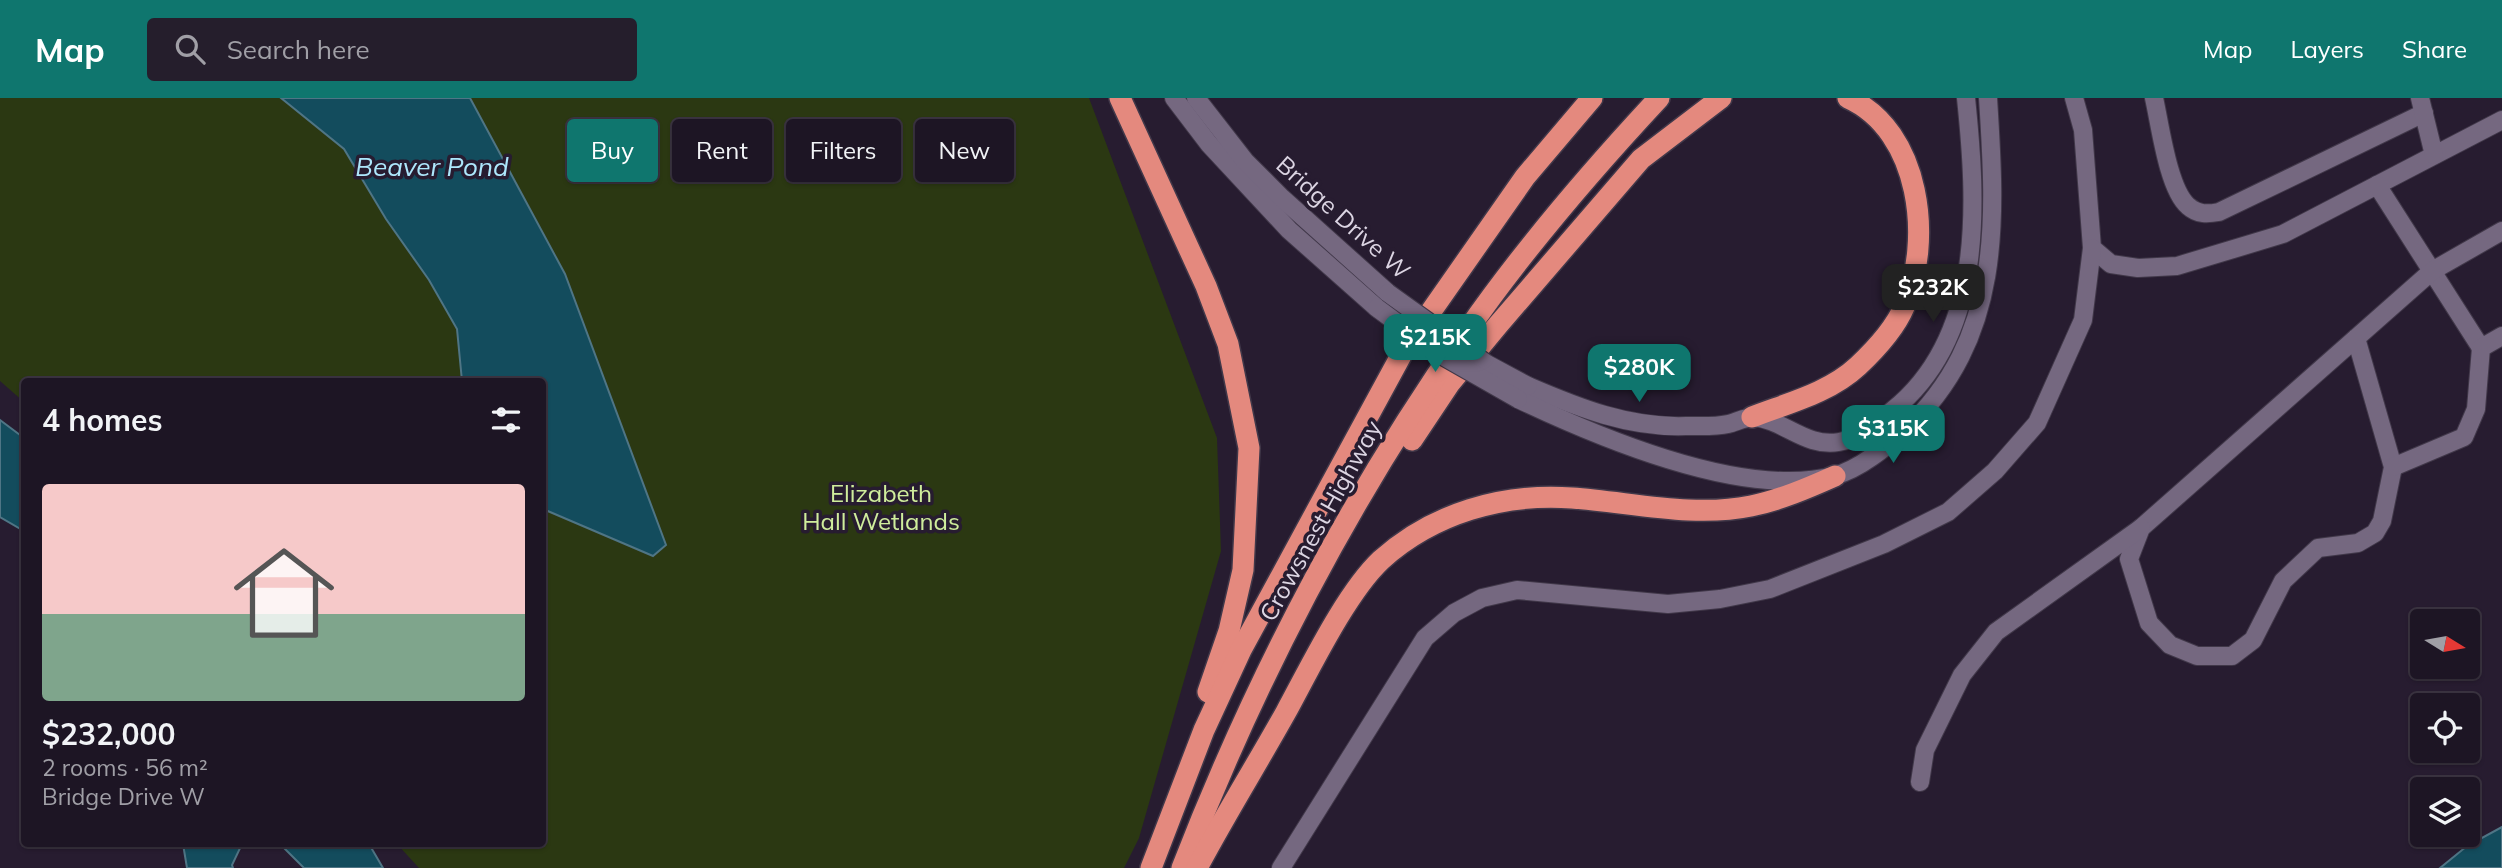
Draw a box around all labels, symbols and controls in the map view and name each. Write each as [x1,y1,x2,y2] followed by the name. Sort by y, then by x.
[147,18,637,81] search box
[35,29,105,70] text: Map
[171,30,209,68] icon: search
[227,33,370,66] text: Search here
[2203,34,2252,64] text: Map
[2290,34,2364,64] text: Layers
[2402,34,2467,64] text: Share
[567,119,658,182] chip: Buy
[672,119,772,182] chip: Rent
[786,119,901,182] chip: Filters
[915,119,1014,182] chip: New
[1271,149,1417,285] street label: Bridge Drive W
[355,150,509,183] water label: Beaver Pond
[1884,264,1982,324] pin: $232K
[1898,272,1968,301] text: $232K
[1386,314,1484,374] pin: $215K
[1400,322,1470,351] text: $215K
[1590,344,1688,404] pin: $280K
[1604,352,1674,381] text: $280K
[42,401,163,439] text: 4 homes
[487,401,525,439] icon: filters
[1844,406,1942,465] pin: $315K
[1858,413,1928,442] text: $315K
[1253,415,1388,626] street label: Crowsnest Highway
[802,478,960,536] park label: Elizabeth Hall Wetlands
[221,530,347,656] icon: home
[2410,609,2480,679] north arrow
[2410,609,2480,847] map controls
[2410,693,2480,763] button: locate
[42,715,175,753] text: $232,000
[42,753,208,782] text: 2 rooms · 56 m²
[2410,777,2480,847] button: layers
[42,782,205,811] text: Bridge Drive W

